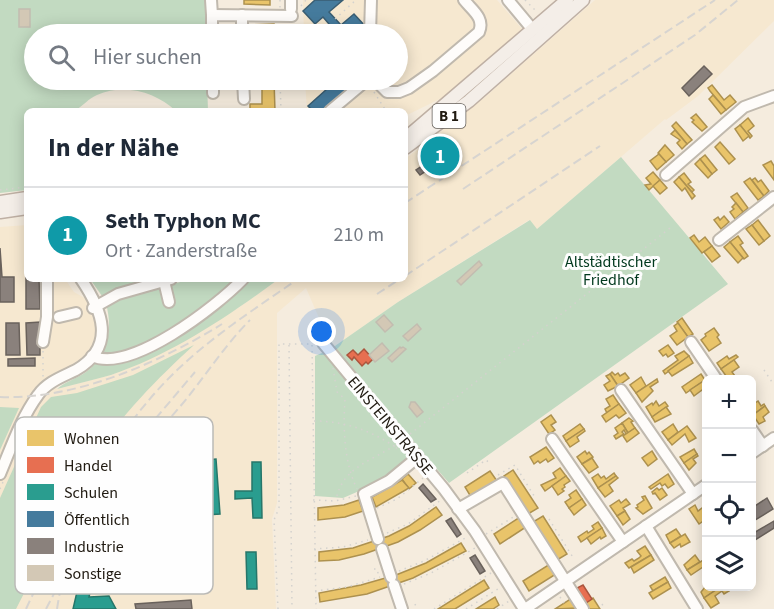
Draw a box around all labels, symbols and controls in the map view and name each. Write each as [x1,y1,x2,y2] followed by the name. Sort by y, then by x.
[24,24,408,90] search box
[45,41,78,74] icon: search
[93,41,202,73] text: Hier suchen
[432,104,466,128] road number: B 1
[48,129,179,166] text: In der Nähe
[420,134,460,178] pin: 1
[105,205,261,237] text: Seth Typhon MC
[62,221,73,249] text: 1
[334,221,384,249] text: 210 m
[105,237,257,265] text: Ort · Zanderstraße
[565,251,657,291] park label: Altstädtischer Friedhof
[307,317,336,346] your location
[342,372,438,480] street label: EINSTEINSTRASSE
[702,375,756,591] map controls
[702,375,756,429] button: +
[15,417,213,594] legend
[64,428,119,450] text: Wohnen
[702,429,756,483] button: −
[64,455,112,477] text: Handel
[64,482,118,504] text: Schulen
[702,483,756,537] button: locate
[64,509,130,531] text: Öffentlich
[64,536,124,558] text: Industrie
[702,537,756,591] button: layers
[64,563,122,585] text: Sonstige

